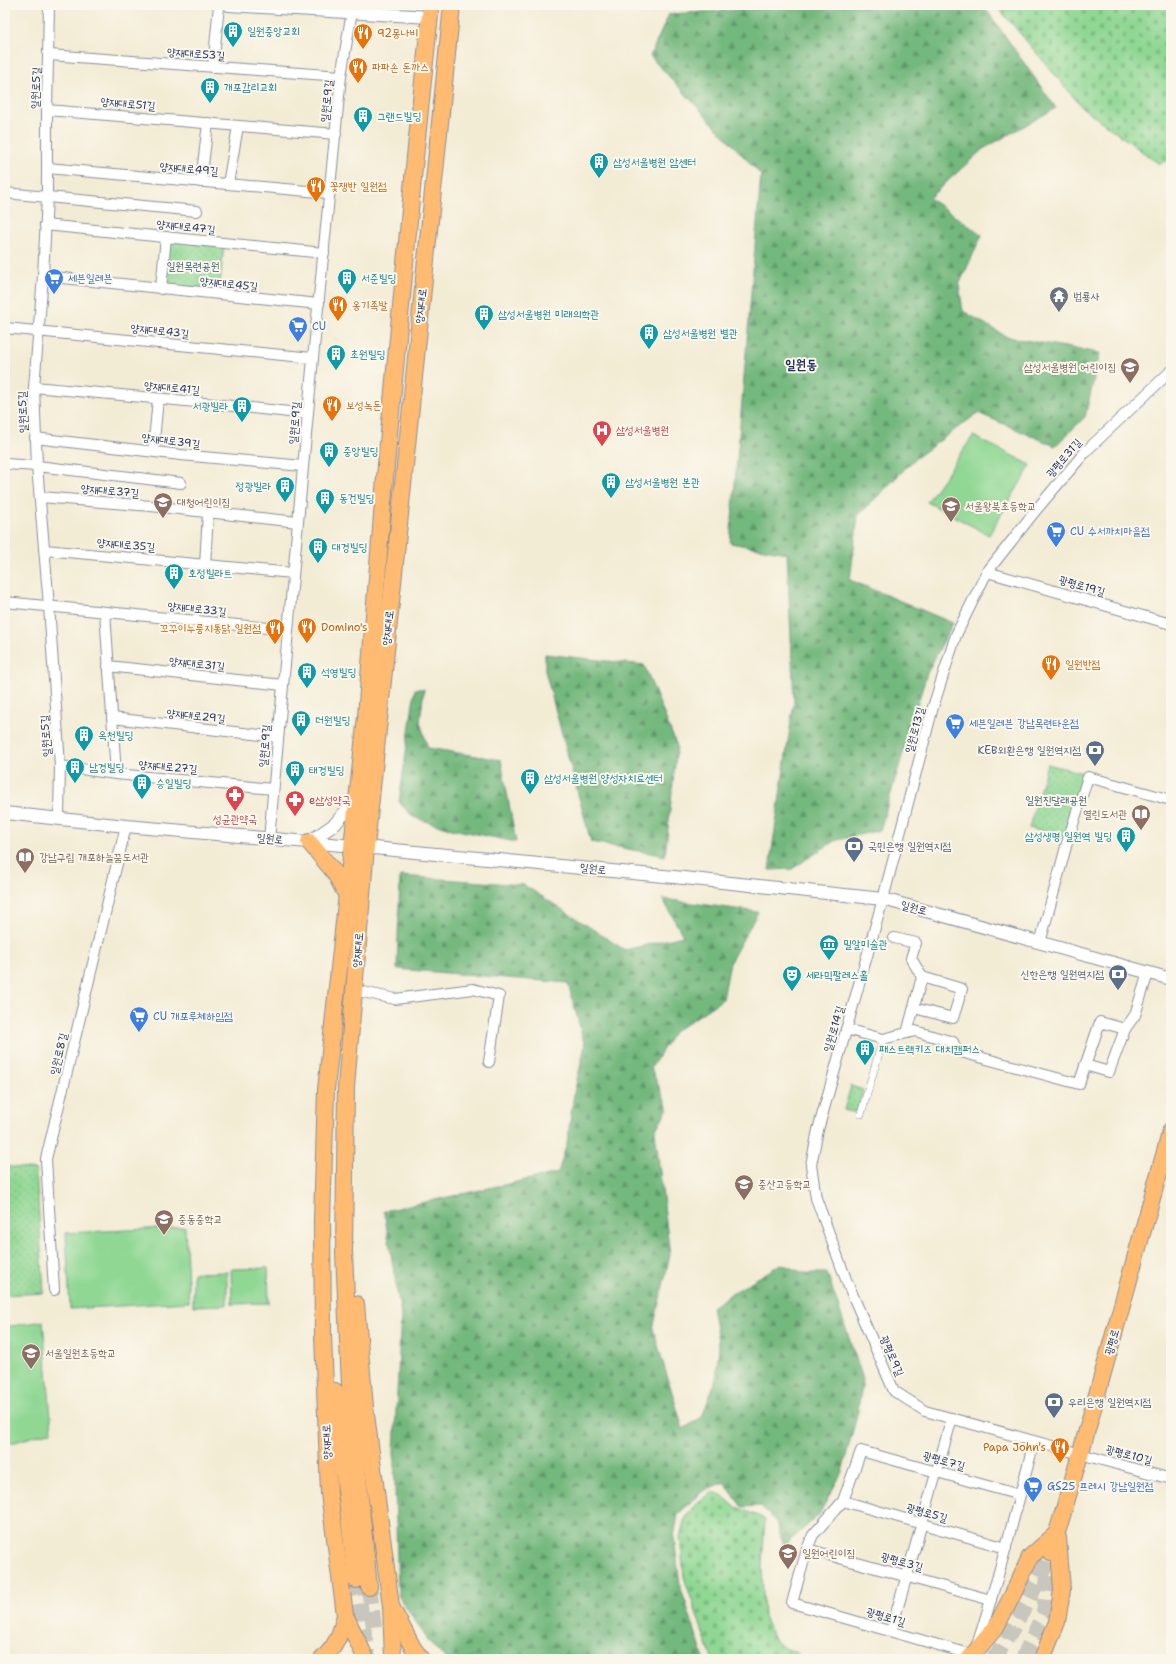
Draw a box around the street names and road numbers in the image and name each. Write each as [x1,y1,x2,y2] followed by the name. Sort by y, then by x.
[166,44,226,64] street label: 양재대로53길
[28,67,44,109] street label: 일원로5길
[317,79,337,123] street label: 일원로9길
[100,94,156,114] street label: 양재대로51길
[159,159,219,179] street label: 양재대로49길
[156,216,216,238] street label: 양재대로47길
[199,273,259,295] street label: 양재대로45길
[412,287,430,324] street label: 양재대로
[130,320,190,342] street label: 양재대로43길
[143,378,201,398] street label: 양재대로41길
[15,391,31,433] street label: 일원로5길
[286,401,304,445] street label: 일원로9길
[141,430,201,452] street label: 양재대로39길
[1043,435,1085,481] street label: 광평로31길
[80,481,140,501] street label: 양재대로37길
[96,535,156,555] street label: 양재대로35길
[1057,572,1107,600] street label: 광평로19길
[167,598,227,620] street label: 양재대로33길
[379,609,397,646] street label: 양재대로
[168,654,226,674] street label: 양재대로31길
[166,705,226,727] street label: 양재대로29길
[902,705,928,755] street label: 일원로13길
[37,714,55,758] street label: 일원로5길
[256,724,274,768] street label: 일원로9길
[138,757,198,777] street label: 양재대로27길
[256,830,284,848] street label: 일원로
[579,860,607,878] street label: 일원로
[899,897,929,919] street label: 일원로
[349,932,367,968] street label: 양재대로
[820,1004,848,1054] street label: 일원로14길
[47,1031,71,1077] street label: 일원로8길
[1101,1327,1123,1357] street label: 광평로
[877,1333,907,1379] street label: 광평로9길
[319,1424,335,1460] street label: 양재대로
[1104,1442,1154,1468] street label: 광평로10길
[921,1448,967,1474] street label: 광평로7길
[905,1500,949,1526] street label: 광평로5길
[879,1549,925,1575] street label: 광평로3길
[865,1604,907,1630] street label: 광평로1길

